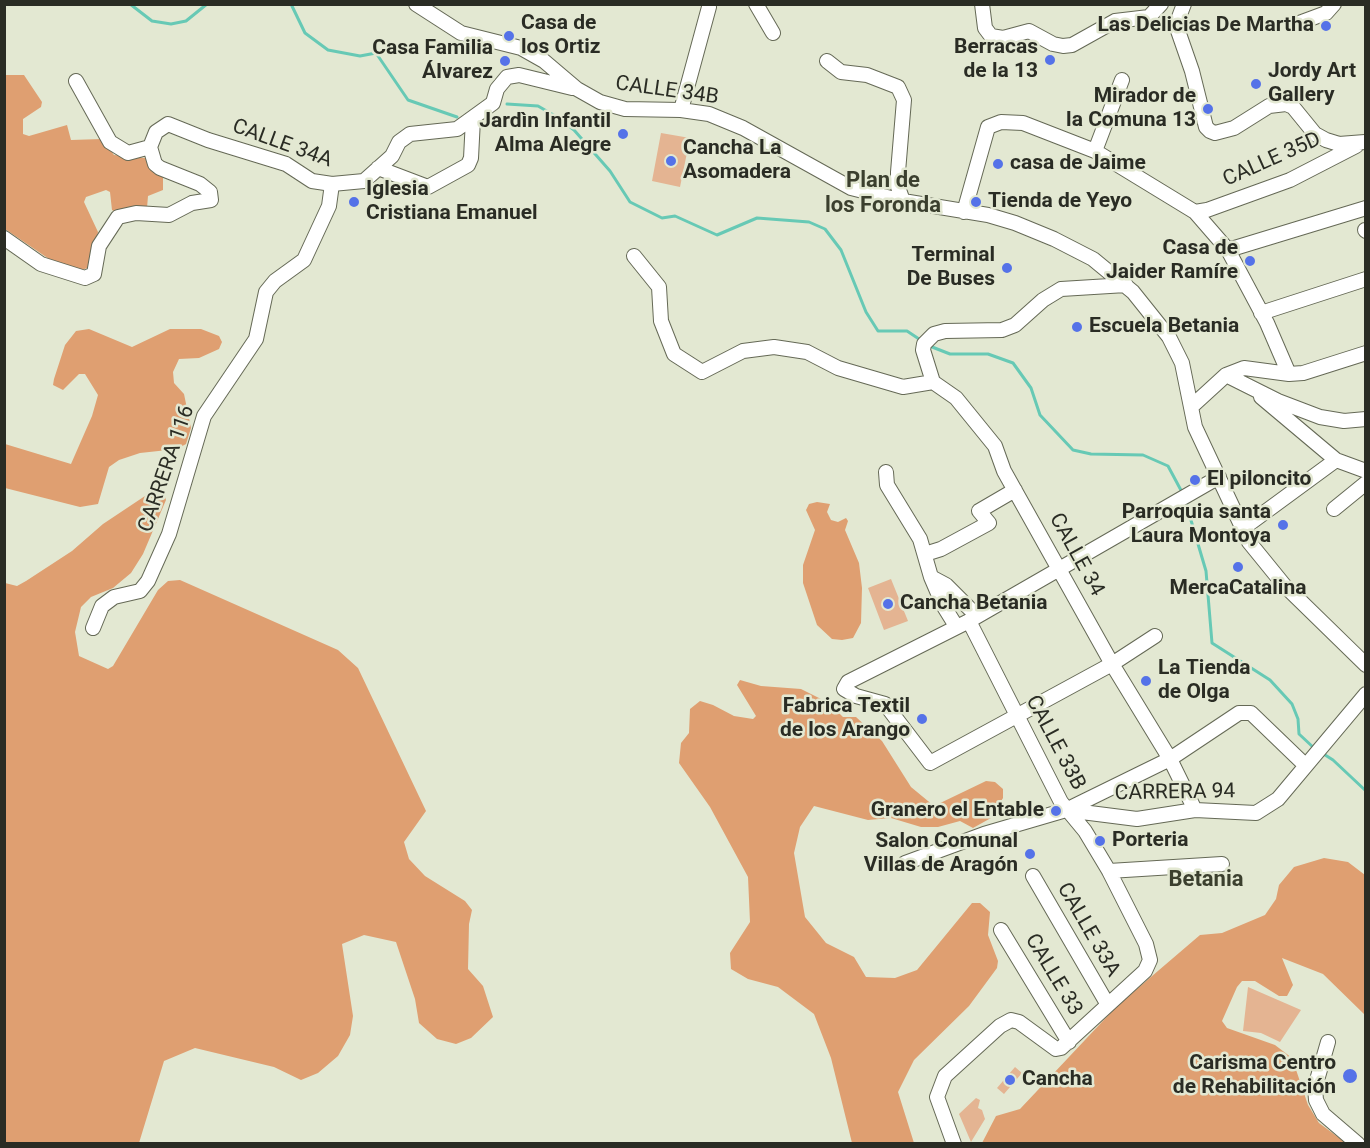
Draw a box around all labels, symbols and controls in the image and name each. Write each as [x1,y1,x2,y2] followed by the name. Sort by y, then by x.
[521,11,600,61] place label: Casa de los Ortiz
[1097,13,1314,39] place label: Las Delicias De Martha
[1319,19,1333,33] marker: Las Delicias De Martha
[502,29,516,43] marker: Casa de los Ortiz
[954,35,1038,85] place label: Berracas de la 13
[372,36,493,86] place label: Casa Familia Álvarez
[1043,53,1057,67] marker: Berracas de la 13
[498,54,512,68] marker: Casa Familia Álvarez
[1268,59,1356,109] place label: Jordy Art Gallery
[614,71,720,111] street label: CALLE 34B
[1249,77,1263,91] marker: Jordy Art Gallery
[1066,84,1196,134] place label: Mirador de la Comuna 13
[1201,102,1215,116] marker: Mirador de la Comuna 13
[479,109,611,159] place label: Jardìn Infantil Alma Alegre
[229,114,335,174] street label: CALLE 34A
[616,127,630,141] marker: Jardìn Infantil Alma Alegre
[1219,127,1325,193] street label: CALLE 35D
[683,136,791,186] place label: Cancha La Asomadera
[1010,151,1146,177] place label: casa de Jaime
[664,154,678,168] marker: Cancha La Asomadera
[991,157,1005,171] marker: casa de Jaime
[825,168,941,220] district label: Plan de los Foronda
[366,177,538,227] place label: Iglesia Cristiana Emanuel
[988,189,1132,215] place label: Tienda de Yeyo
[347,195,361,209] marker: Iglesia Cristiana Emanuel
[969,195,983,209] marker: Tienda de Yeyo
[1106,236,1238,286] place label: Casa de Jaider Ramíre
[907,243,995,293] place label: Terminal De Buses
[1243,254,1257,268] marker: Casa de Jaider Ramíre
[1000,261,1014,275] marker: Terminal De Buses
[1089,314,1239,340] place label: Escuela Betania
[1070,320,1084,334] marker: Escuela Betania
[134,402,200,536] street label: CARRERA 116
[1207,467,1311,493] place label: El piloncito
[1188,473,1202,487] marker: El piloncito
[1122,500,1271,550] place label: Parroquia santa Laura Montoya
[1043,509,1109,601] street label: CALLE 34
[1276,518,1290,532] marker: Parroquia santa Laura Montoya
[1231,560,1245,574] marker: MercaCatalina
[1170,576,1306,602] place label: MercaCatalina
[900,591,1048,617] place label: Cancha Betania
[881,597,895,611] marker: Cancha Betania
[1158,656,1251,706] place label: La Tienda de Olga
[1139,674,1153,688] marker: La Tienda de Olga
[1020,691,1090,795] street label: CALLE 33B
[780,694,910,744] place label: Fabrica Textil de los Arango
[915,712,929,726] marker: Fabrica Textil de los Arango
[1114,779,1236,807] street label: CARRERA 94
[871,798,1044,824] place label: Granero el Entable
[1049,804,1063,818] marker: Granero el Entable
[1112,828,1188,854] place label: Porteria
[864,829,1018,879] place label: Salon Comunal Villas de Aragón
[1093,834,1107,848] marker: Porteria
[1023,847,1037,861] marker: Salon Comunal Villas de Aragón
[1168,867,1244,893] district label: Betania
[1051,878,1125,982] street label: CALLE 33A
[1019,930,1087,1020] street label: CALLE 33
[1173,1051,1336,1101] place label: Carisma Centro de Rehabilitación
[1022,1067,1093,1093] place label: Cancha
[1341,1067,1359,1085] marker: Carisma Centro de Rehabilitación
[1003,1073,1017,1087] marker: Cancha

